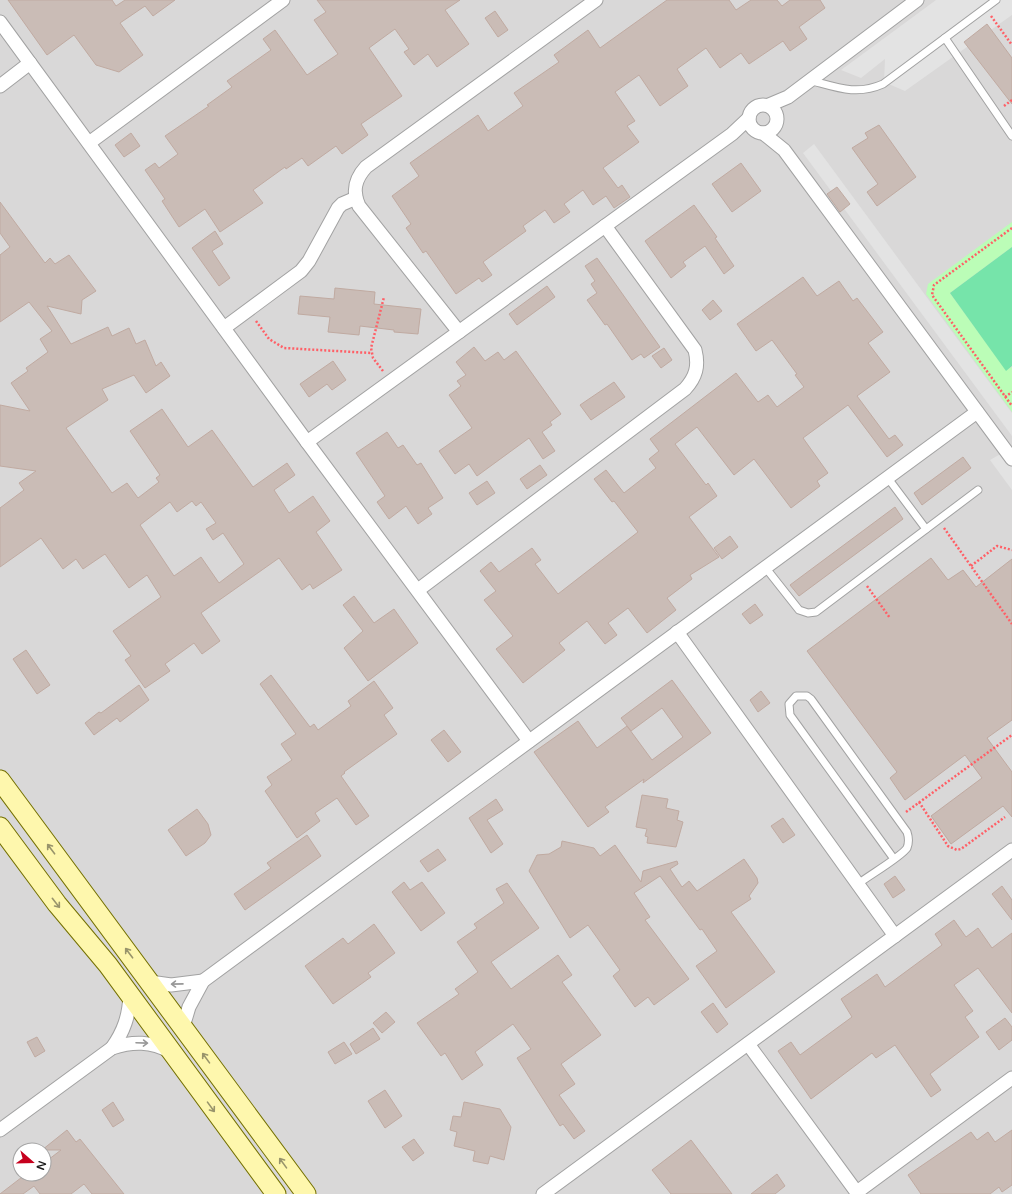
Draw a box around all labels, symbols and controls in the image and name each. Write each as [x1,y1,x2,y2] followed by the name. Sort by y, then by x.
[47,843,55,854] one-way arrow
[52,898,61,909] one-way arrow
[125,948,133,959] one-way arrow
[171,980,184,988] one-way arrow
[135,1039,148,1047] one-way arrow
[202,1052,210,1063] one-way arrow
[207,1101,216,1112] one-way arrow
[12,1142,52,1182] north arrow
[279,1157,287,1168] one-way arrow
[33,1159,49,1172] text: N

